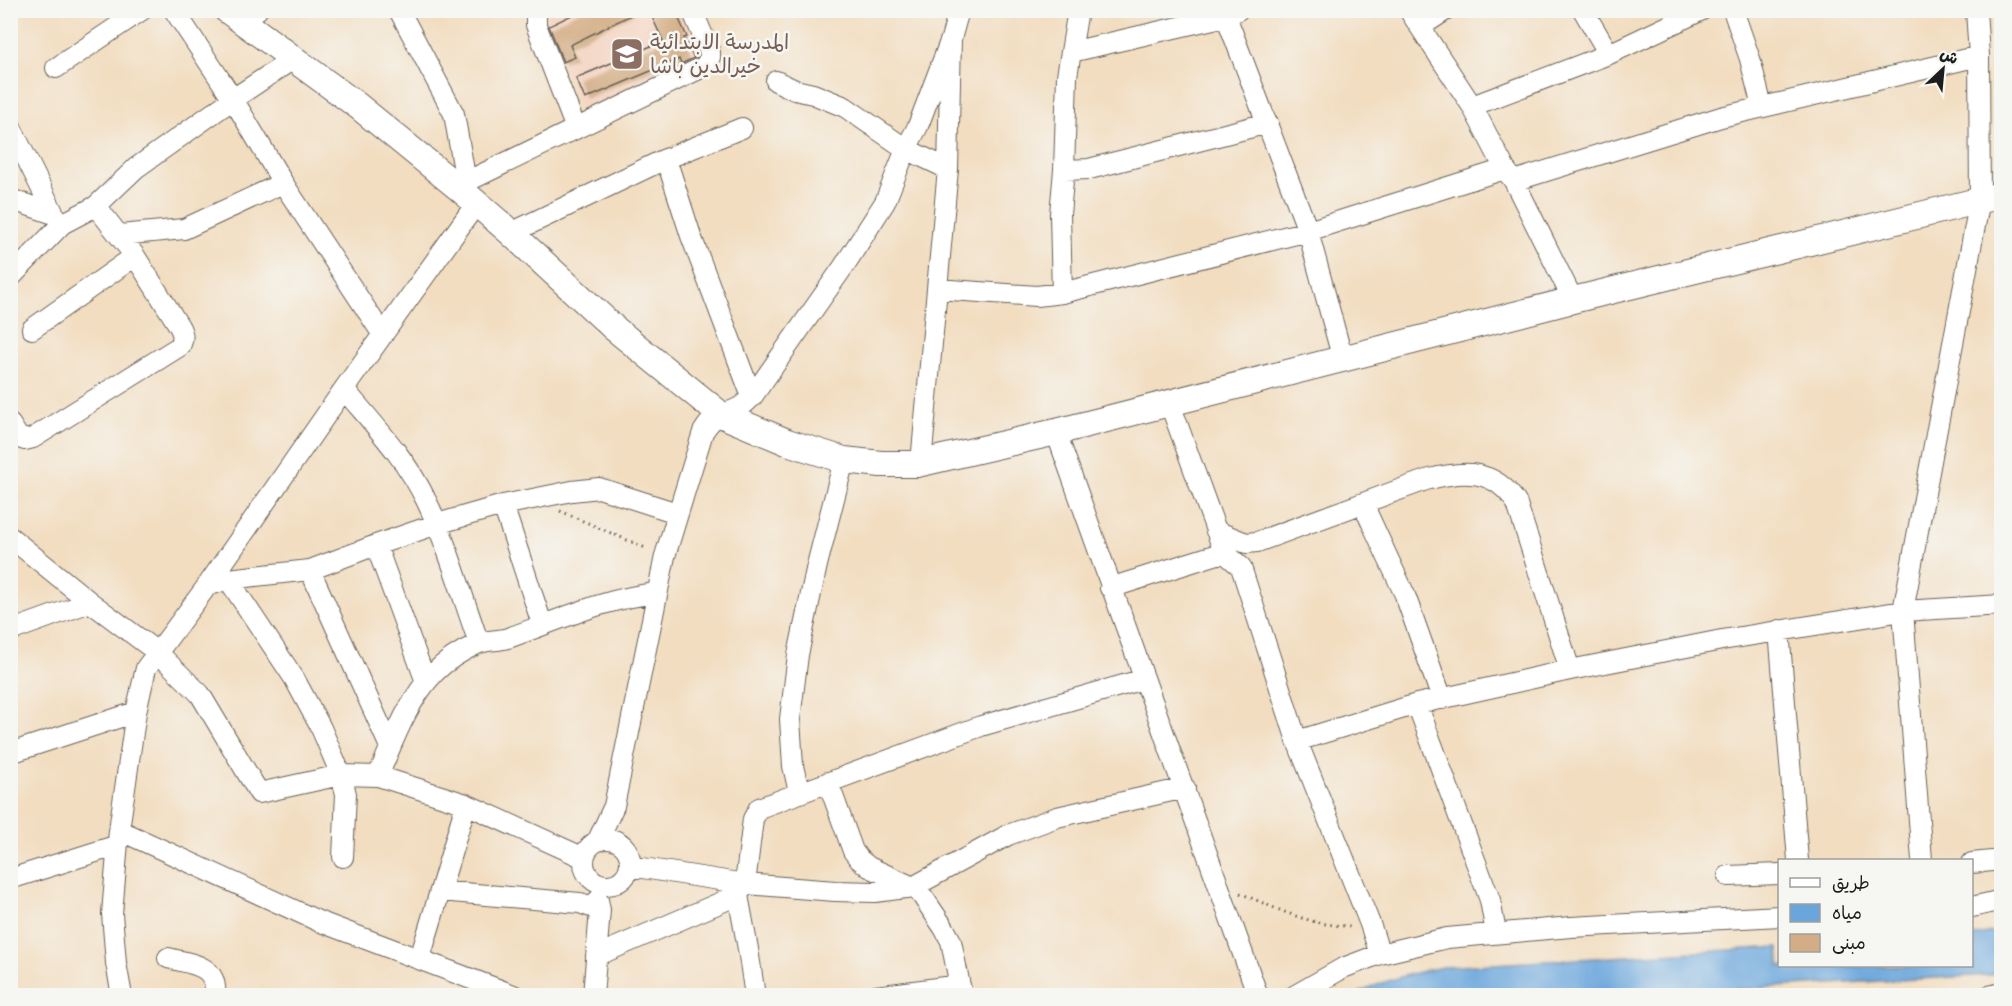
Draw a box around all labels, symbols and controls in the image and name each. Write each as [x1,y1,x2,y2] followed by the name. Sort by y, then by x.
[650,29,789,81] place label: المدرسة الابتدائية خيرالدين باشا
[609,36,645,72] school or university icon: المدرسة الابتدائية خيرالدين باشا
[1913,39,1973,99] north arrow
[1936,44,1961,70] text: ش
[1778,859,1973,967] legend
[1832,872,1870,896] text: طريق
[1832,902,1862,926] text: مياه
[1832,932,1866,956] text: مبنى

